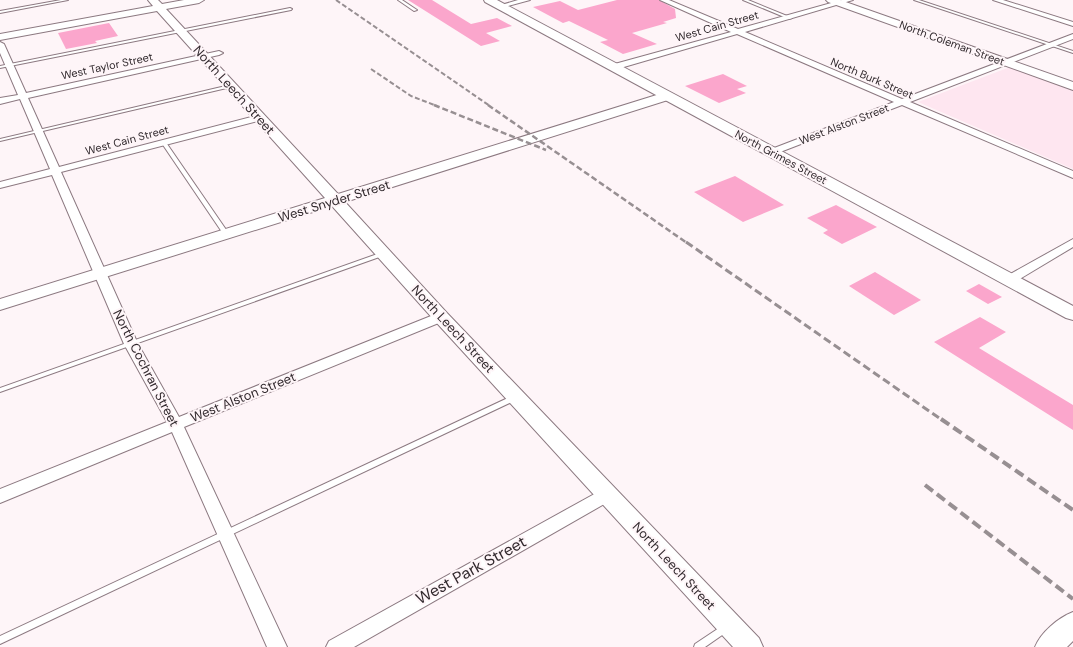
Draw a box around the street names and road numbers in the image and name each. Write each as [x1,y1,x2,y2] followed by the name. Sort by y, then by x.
[674,7,760,45] street label: West Cain Street
[897,17,1007,69] street label: North Coleman Street
[190,42,278,138] street label: North Leech Street
[60,49,154,83] street label: West Taylor Street
[829,54,915,102] street label: North Burk Street
[797,100,891,148] street label: West Alston Street
[84,122,170,158] street label: West Cain Street
[732,127,830,187] street label: North Grimes Street
[276,176,392,226] street label: West Snyder Street
[408,281,498,377] street label: North Leech Street
[109,307,183,429] street label: North Cochran Street
[188,368,298,426] street label: West Alston Street
[629,518,719,614] street label: North Leech Street
[412,531,530,609] street label: West Park Street

